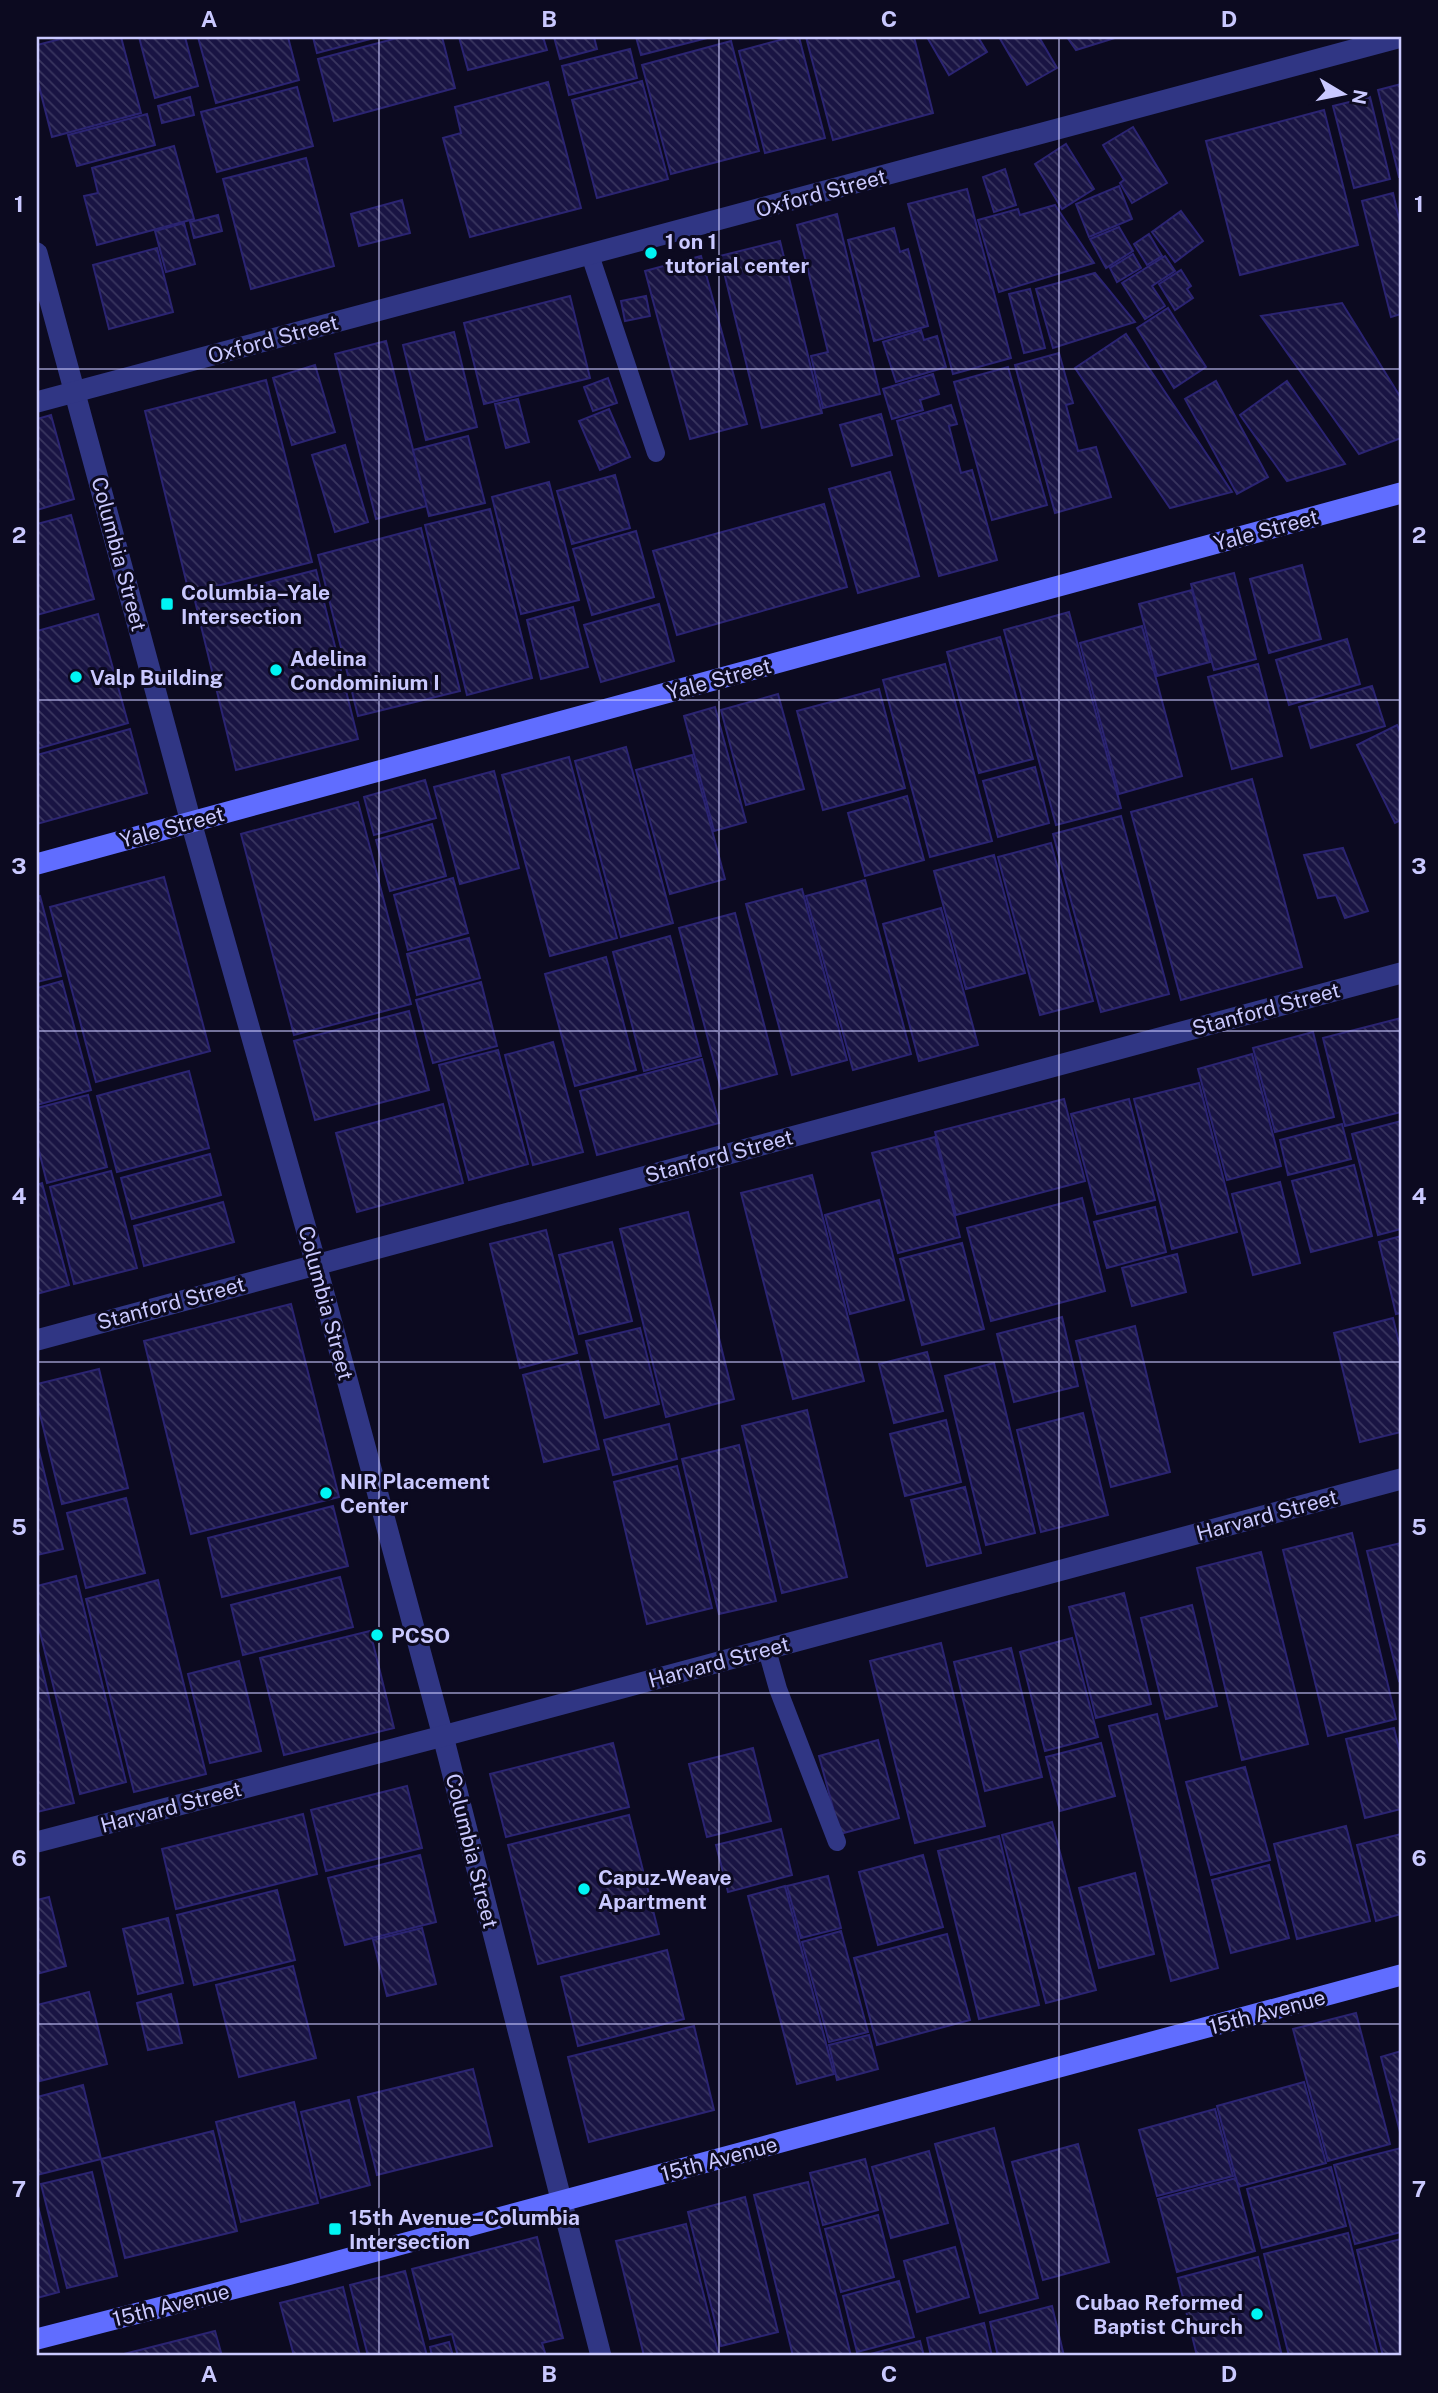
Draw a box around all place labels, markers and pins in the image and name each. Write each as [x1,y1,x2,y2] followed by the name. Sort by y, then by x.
[665,229,809,278] place label: 1 on 1 tutorial center
[643,245,659,261] marker: 1 on 1 tutorial center
[181,580,330,629] place label: Columbia–Yale Intersection
[159,596,175,612] marker: Columbia–Yale Intersection
[290,646,440,695] place label: Adelina Condominium I
[268,662,284,678] marker: Adelina Condominium I
[90,665,223,690] place label: Valp Building
[68,669,84,685] marker: Valp Building
[340,1469,490,1518] place label: NIR Placement Center
[318,1485,334,1501] marker: NIR Placement Center
[391,1623,450,1648] place label: PCSO
[369,1627,385,1643] marker: PCSO
[598,1865,732,1914] place label: Capuz-Weave Apartment
[576,1881,592,1897] marker: Capuz-Weave Apartment
[349,2205,580,2254] place label: 15th Avenue–Columbia Intersection
[327,2221,343,2237] marker: 15th Avenue–Columbia Intersection
[1075,2290,1243,2339] place label: Cubao Reformed Baptist Church
[1249,2306,1265,2322] marker: Cubao Reformed Baptist Church

